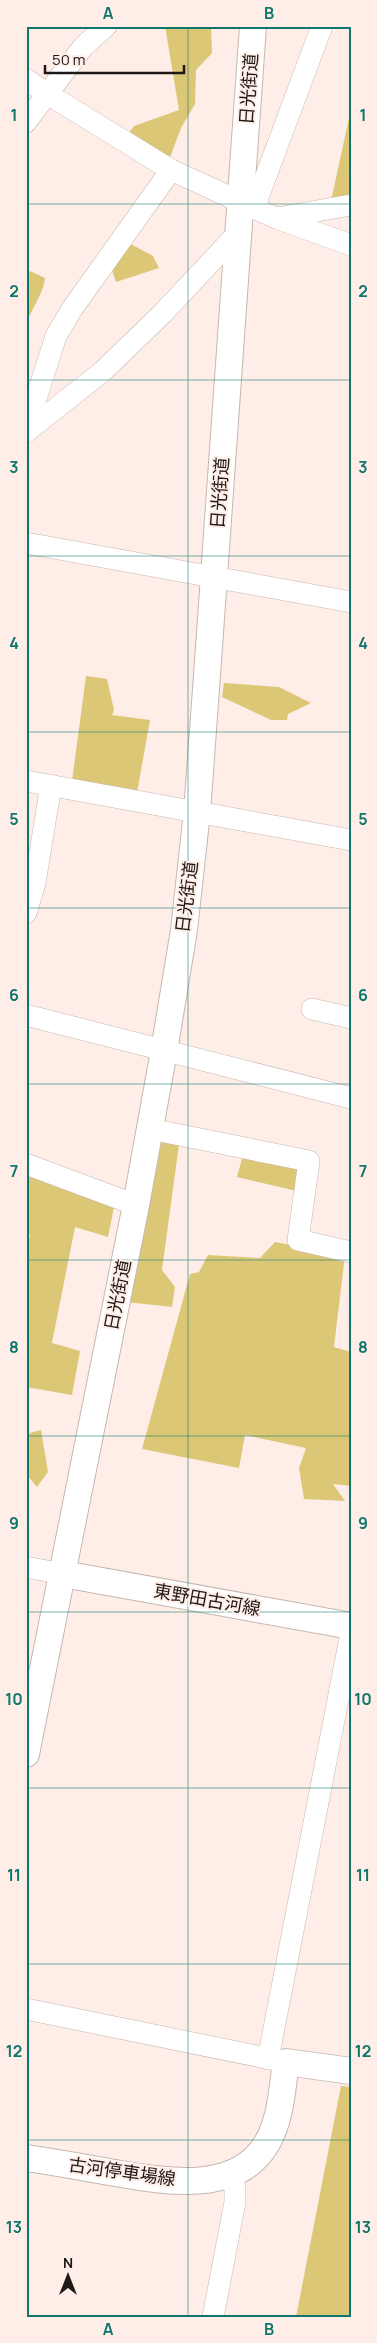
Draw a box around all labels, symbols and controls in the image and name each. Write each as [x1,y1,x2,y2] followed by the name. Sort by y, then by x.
[103,2,114,24] text: A
[264,2,274,24] text: B
[45,42,184,74] scale bar
[52,49,86,70] text: 50 m
[234,52,262,126] street label: 日光街道
[10,104,18,126] text: 1
[359,104,367,126] text: 1
[9,280,19,302] text: 2
[358,280,368,302] text: 2
[9,456,19,478] text: 3
[205,456,233,530] street label: 日光街道
[358,456,368,478] text: 3
[9,632,19,654] text: 4
[358,632,368,654] text: 4
[9,808,19,830] text: 5
[358,808,368,830] text: 5
[170,860,202,934] street label: 日光街道
[9,984,19,1006] text: 6
[358,984,368,1006] text: 6
[10,1160,18,1182] text: 7
[359,1160,367,1182] text: 7
[98,1257,136,1332] street label: 日光街道
[9,1336,19,1358] text: 8
[358,1336,368,1358] text: 8
[9,1512,19,1534] text: 9
[358,1512,368,1534] text: 9
[152,1578,262,1620] street label: 東野田古河線
[5,1688,23,1710] text: 10
[354,1688,372,1710] text: 10
[7,1864,21,1886] text: 11
[356,1864,370,1886] text: 11
[6,2040,22,2062] text: 12
[355,2040,371,2062] text: 12
[67,2152,177,2190] street label: 古河停車場線
[6,2216,22,2238] text: 13
[355,2216,371,2238] text: 13
[42,2250,92,2300] north arrow
[63,2253,73,2272] text: N
[103,2318,114,2340] text: A
[264,2318,274,2340] text: B

